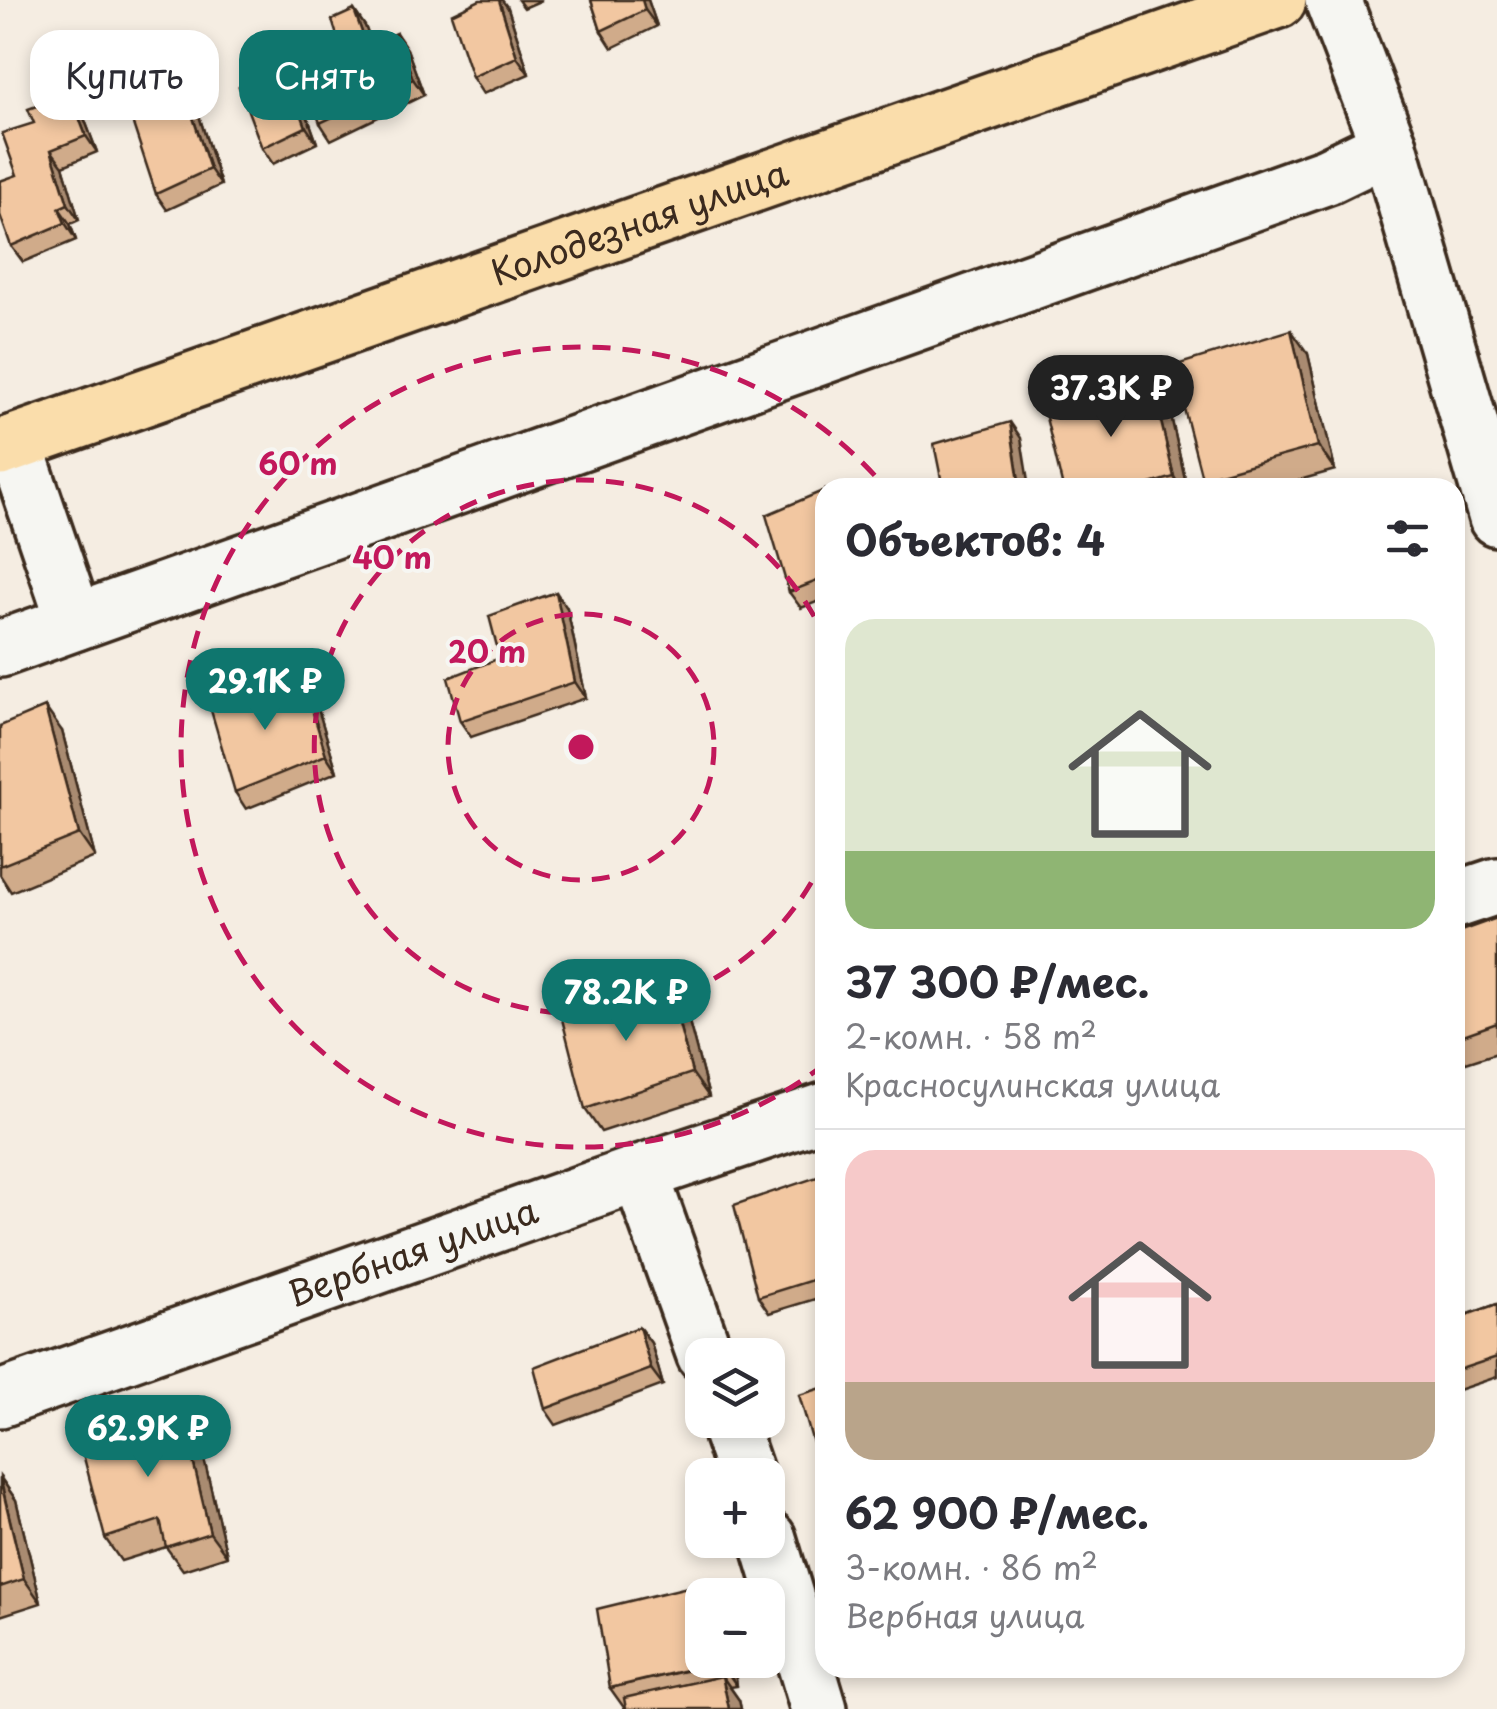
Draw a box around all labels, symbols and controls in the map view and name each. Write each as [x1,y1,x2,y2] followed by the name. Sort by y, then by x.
[30,30,219,120] chip: Купить
[239,30,411,120] chip: Снять
[483,145,795,298] street label: Колодезная улица
[1019,355,1203,440] pin: 37.3K ₽
[1050,363,1172,411] text: 37.3K ₽
[258,440,338,485] text: 60 m
[845,507,1105,570] text: Объектов: 4
[1380,511,1435,566] icon: filters
[352,534,432,579] text: 40 m
[448,628,526,673] text: 20 m
[173,648,357,733] pin: 29.1K ₽
[208,656,322,704] text: 29.1K ₽
[1050,684,1230,864] icon: home
[563,729,599,765] centre of rings
[845,949,1149,1012] text: 37 300 ₽/мес.
[534,959,718,1044] pin: 78.2K ₽
[564,967,688,1015] text: 78.2K ₽
[845,1012,1097,1060] text: 2-комн. · 58 m²
[845,1060,1220,1108] text: Красносулинская улица
[280,1182,545,1319] street label: Вербная улица
[1050,1215,1230,1395] icon: home
[685,1338,785,1678] map controls
[685,1338,785,1438] button: layers
[56,1395,240,1480] pin: 62.9K ₽
[87,1403,209,1451] text: 62.9K ₽
[685,1458,785,1558] button: +
[845,1480,1149,1543] text: 62 900 ₽/мес.
[845,1543,1098,1591] text: 3-комн. · 86 m²
[685,1578,785,1678] button: −
[845,1591,1084,1639] text: Вербная улица

